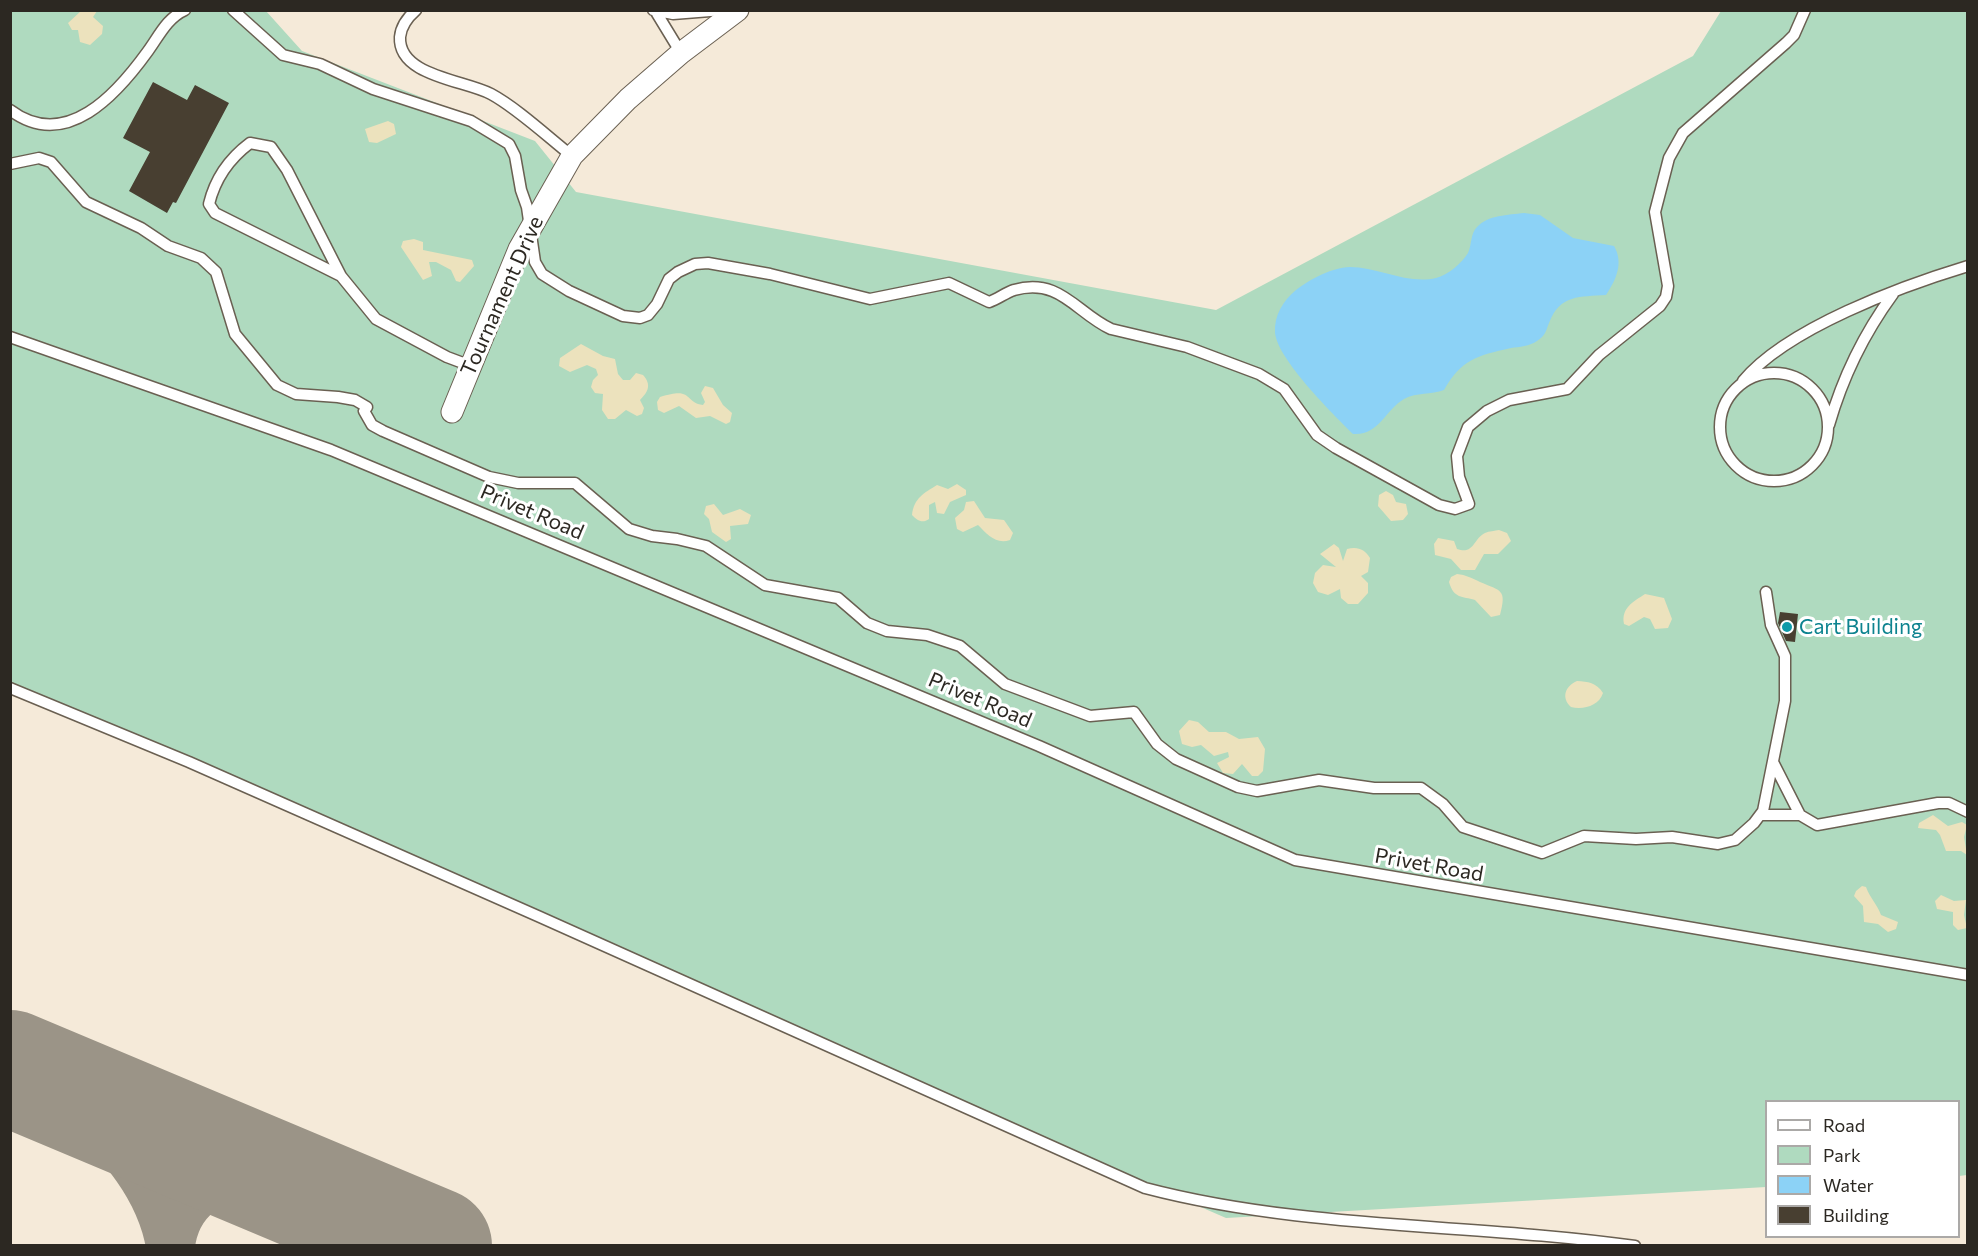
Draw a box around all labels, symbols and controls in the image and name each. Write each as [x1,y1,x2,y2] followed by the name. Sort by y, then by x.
[455,212,549,380] street label: Tournament Drive
[476,479,588,545] street label: Privet Road
[1799,614,1922,640] place label: Cart Building
[1780,620,1794,634] marker: Cart Building
[924,667,1036,733] street label: Privet Road
[1373,843,1485,887] street label: Privet Road
[1765,1100,1960,1238] legend
[1823,1114,1865,1136] text: Road
[1823,1144,1861,1166] text: Park
[1823,1174,1874,1196] text: Water
[1823,1204,1889,1226] text: Building

